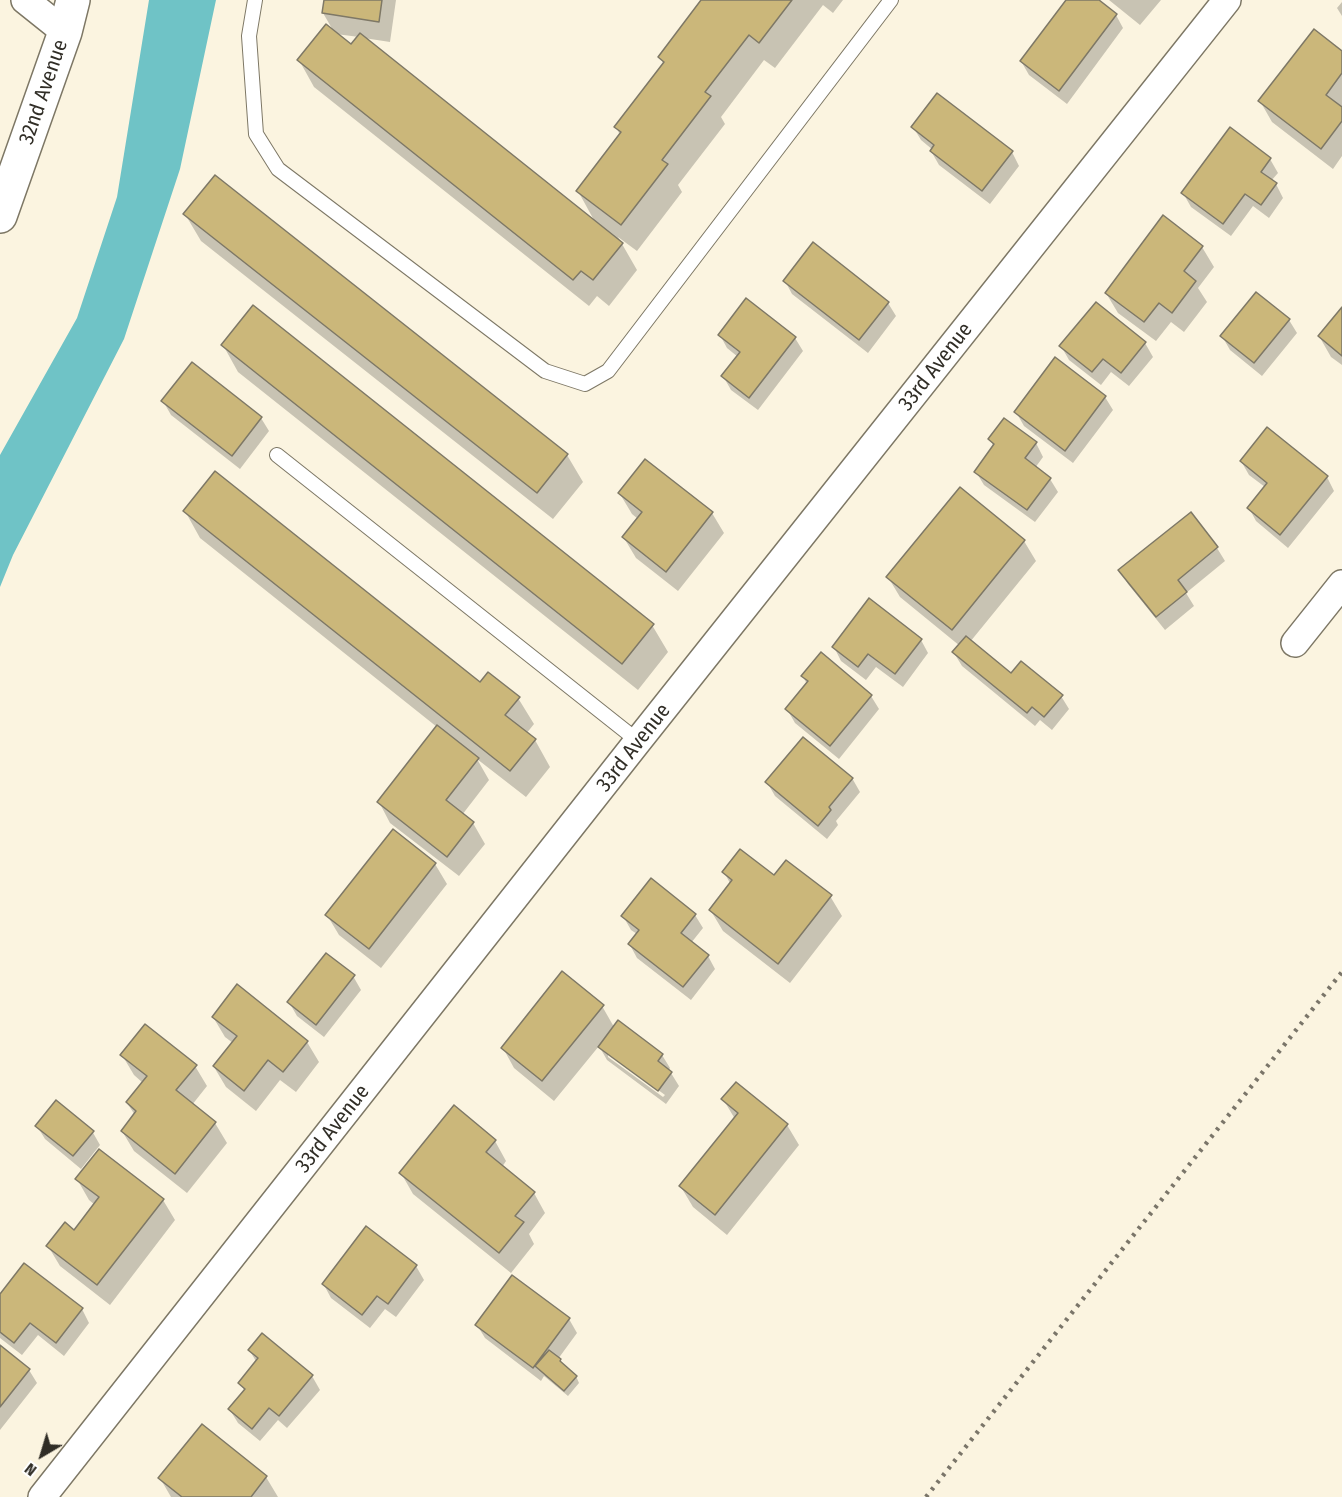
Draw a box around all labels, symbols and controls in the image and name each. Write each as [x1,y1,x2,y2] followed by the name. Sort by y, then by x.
[14,36,74,148] street label: 32nd Avenue
[894,318,978,416] street label: 33rd Avenue
[592,699,676,797] street label: 33rd Avenue
[291,1080,375,1178] street label: 33rd Avenue
[12,1425,72,1485] north arrow
[21,1459,40,1480] text: N

